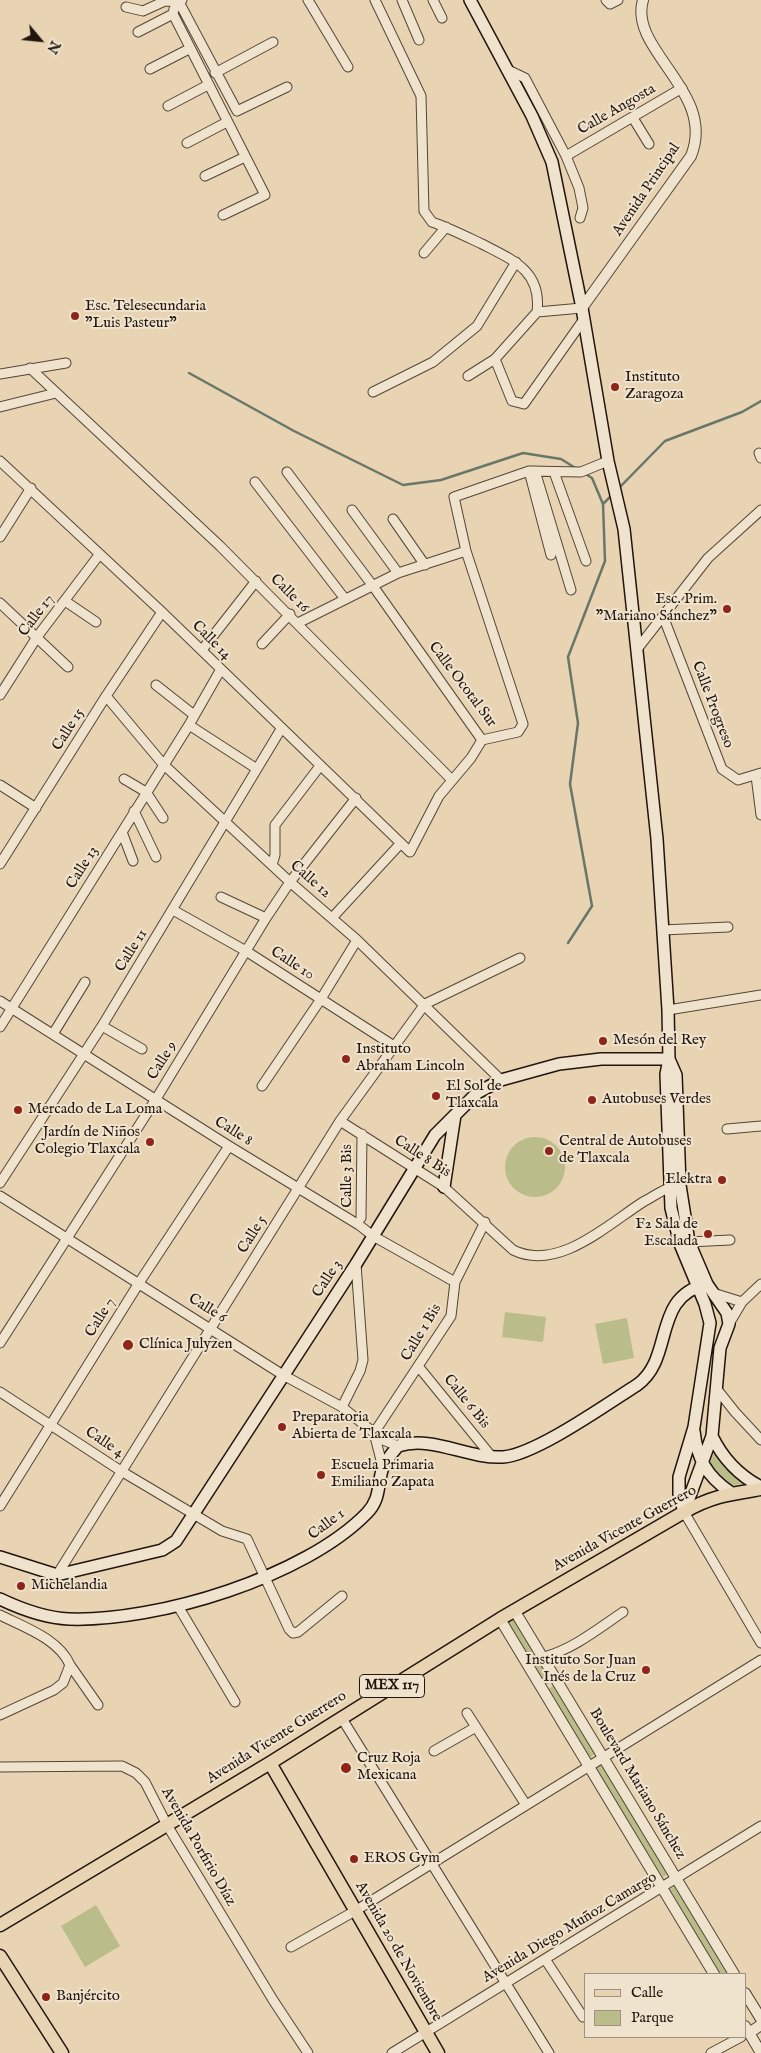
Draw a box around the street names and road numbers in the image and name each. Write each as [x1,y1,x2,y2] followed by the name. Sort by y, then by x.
[575,81,659,139] street label: Calle Angosta
[609,140,685,240] street label: Avenida Principal
[266,571,312,617] street label: Calle 16
[15,591,59,641] street label: Calle 17
[188,618,234,664] street label: Calle 14
[424,639,500,731] street label: Calle Ocotal Sur
[687,659,737,751] street label: Calle Progreso
[49,706,89,754] street label: Calle 15
[63,843,103,893] street label: Calle 13
[286,857,334,903] street label: Calle 12
[112,926,152,976] street label: Calle 11
[267,943,317,985] street label: Calle 10
[144,1038,182,1084] street label: Calle 9
[211,1113,255,1151] street label: Calle 8
[390,1132,454,1182] street label: Calle 8 Bis
[339,1144,357,1208] street label: Calle 3 Bis
[235,1213,271,1257] street label: Calle 5
[309,1257,347,1301] street label: Calle 3
[184,1290,230,1328] street label: Calle 6
[82,1295,120,1341] street label: Calle 7
[398,1301,446,1365] street label: Calle 1 Bis
[439,1371,493,1433] street label: Calle 6 Bis
[81,1424,127,1462] street label: Calle 4
[550,1482,700,1576] street label: Avenida Vicente Guerrero
[305,1505,349,1545] street label: Calle 1
[360,1674,424,1698] road number: MEX 117
[204,1688,350,1788] street label: Avenida Vicente Guerrero
[585,1705,689,1863] street label: Boulevard Mariano Sánchez
[157,1785,239,1909] street label: Avenida Porfirio Díaz
[480,1869,660,1987] street label: Avenida Diego Muñoz Camargo
[351,1879,445,2025] street label: Avenida 20 de Noviembre

